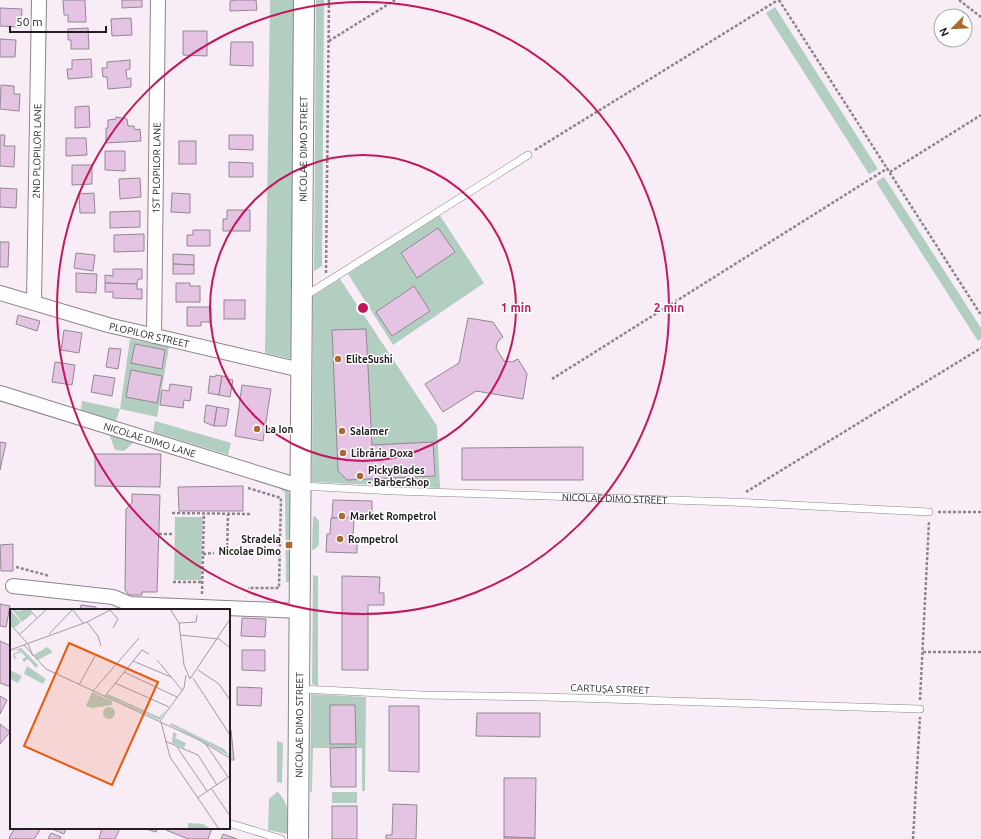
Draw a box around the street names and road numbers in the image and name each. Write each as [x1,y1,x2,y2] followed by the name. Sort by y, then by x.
[297,96,309,202] street label: NICOLAE DIMO STREET
[30,103,43,199] street label: 2ND PLOPILOR LANE
[150,122,162,214] street label: 1ST PLOPILOR LANE
[108,320,191,349] street label: PLOPILOR STREET
[102,420,198,459] street label: NICOLAE DIMO LANE
[562,491,668,505] street label: NICOLAE DIMO STREET
[293,672,305,778] street label: NICOLAE DIMO STREET
[570,682,650,696] street label: CARTUȘA STREET

